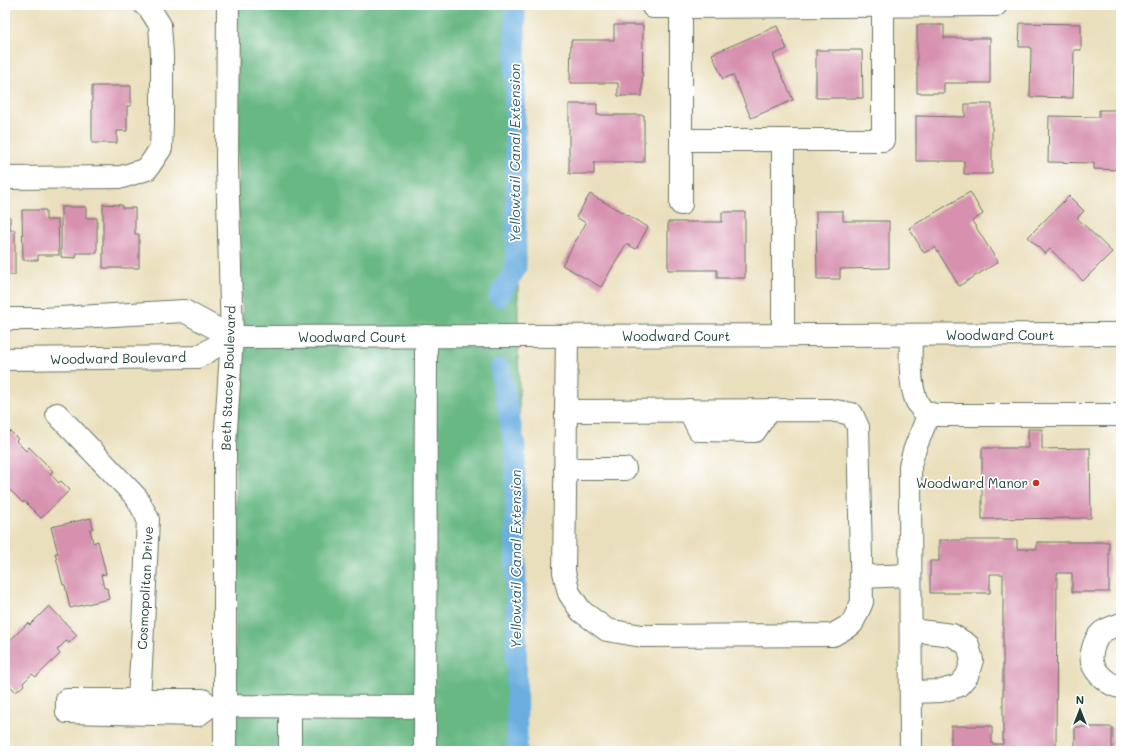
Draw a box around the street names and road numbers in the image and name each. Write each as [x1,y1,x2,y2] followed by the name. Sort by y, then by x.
[216,305,239,451] street label: Beth Stacey Boulevard
[946,326,1055,343] street label: Woodward Court
[622,327,731,344] street label: Woodward Court
[298,328,407,345] street label: Woodward Court
[50,348,186,367] street label: Woodward Boulevard
[133,526,156,650] street label: Cosmopolitan Drive

